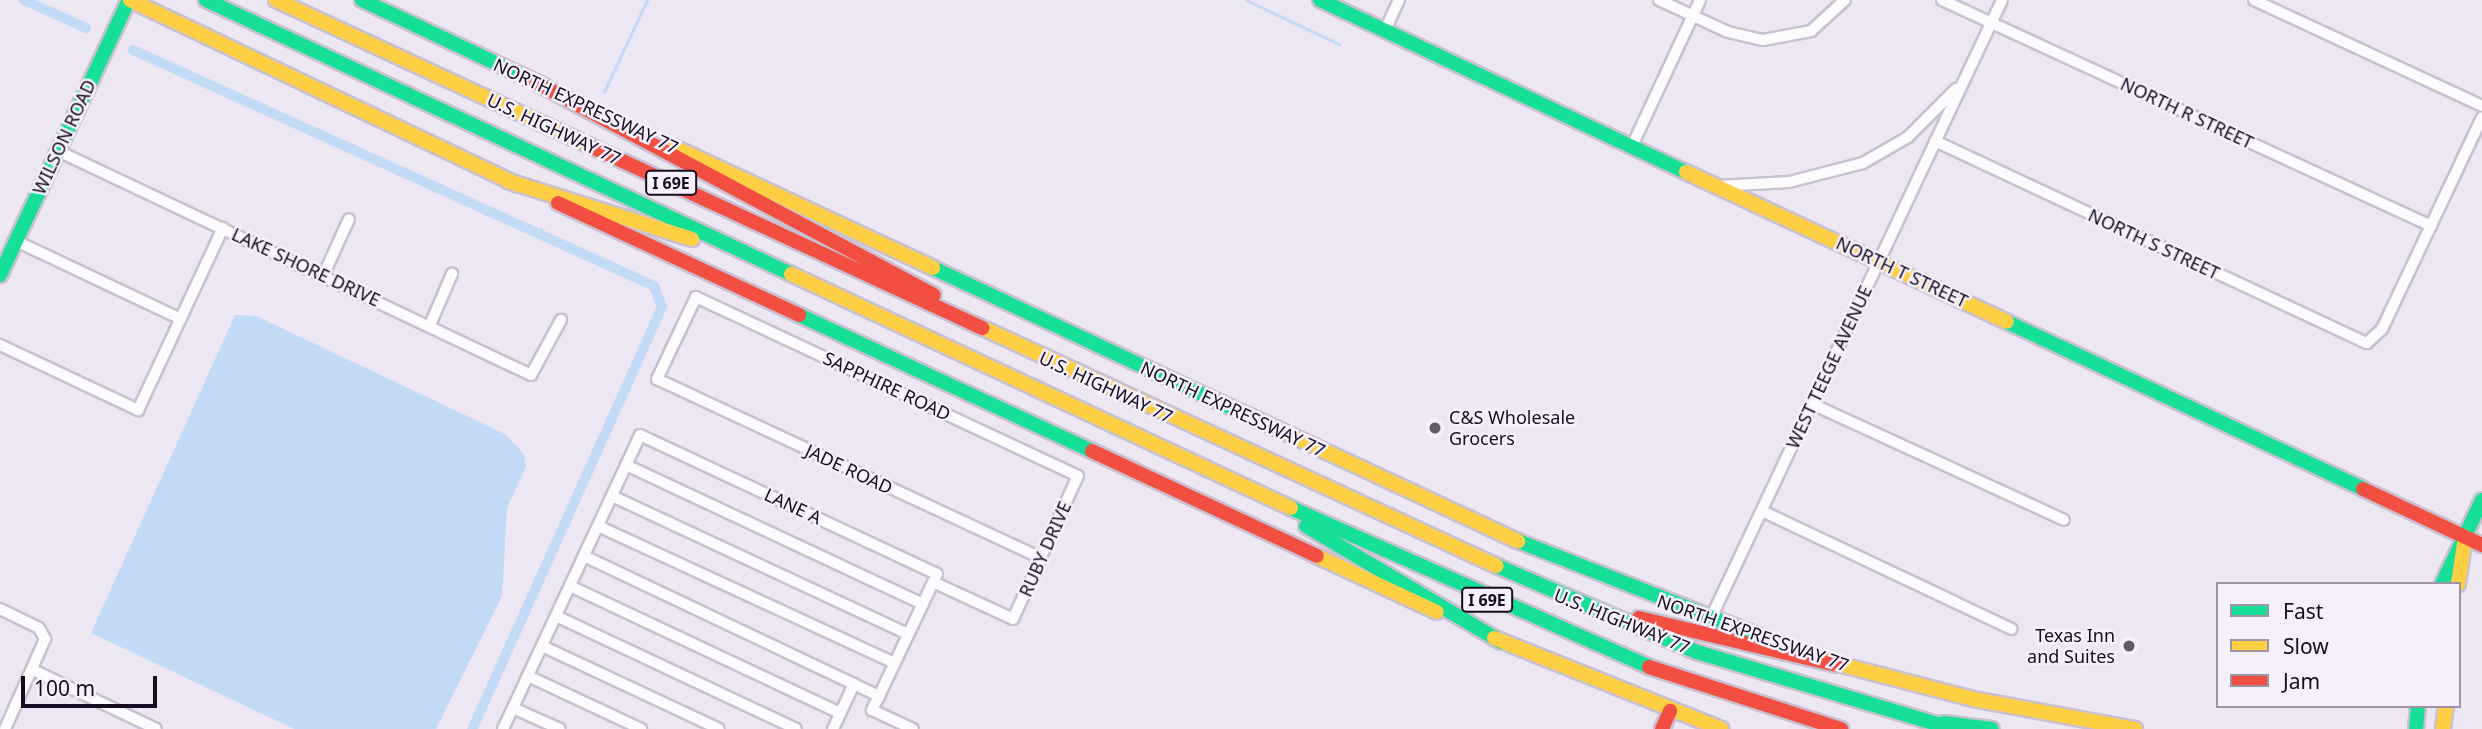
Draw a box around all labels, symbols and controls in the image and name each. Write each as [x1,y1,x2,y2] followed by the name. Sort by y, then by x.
[490,54,682,158] street label: NORTH EXPRESSWAY 77
[2117,73,2257,153] street label: NORTH R STREET
[28,76,100,198] street label: WILSON ROAD
[484,89,624,169] street label: U.S. HIGHWAY 77
[645,170,697,196] road number: I 69E
[2085,204,2223,284] street label: NORTH S STREET
[228,223,384,311] street label: LAKE SHORE DRIVE
[1833,232,1971,312] street label: NORTH T STREET
[1782,282,1876,452] street label: WEST TEEGE AVENUE
[820,347,954,425] street label: SAPPHIRE ROAD
[1036,347,1176,427] street label: U.S. HIGHWAY 77
[1137,357,1329,461] street label: NORTH EXPRESSWAY 77
[1449,407,1575,450] place label: C&S Wholesale Grocers
[1427,420,1443,436] marker: C&S Wholesale Grocers
[802,439,896,499] street label: JADE ROAD
[761,483,825,529] street label: LANE A
[1014,498,1076,600] street label: RUBY DRIVE
[2216,582,2461,708] legend
[1551,584,1693,658] street label: U.S. HIGHWAY 77
[1461,587,1513,612] road number: I 69E
[1654,590,1852,676] street label: NORTH EXPRESSWAY 77
[2283,597,2323,625] text: Fast
[2027,625,2115,668] place label: Texas Inn and Suites
[2283,632,2329,660] text: Slow
[2121,638,2137,654] marker: Texas Inn and Suites
[24,662,161,706] scale bar
[2283,667,2320,695] text: Jam
[34,674,95,702] text: 100 m

